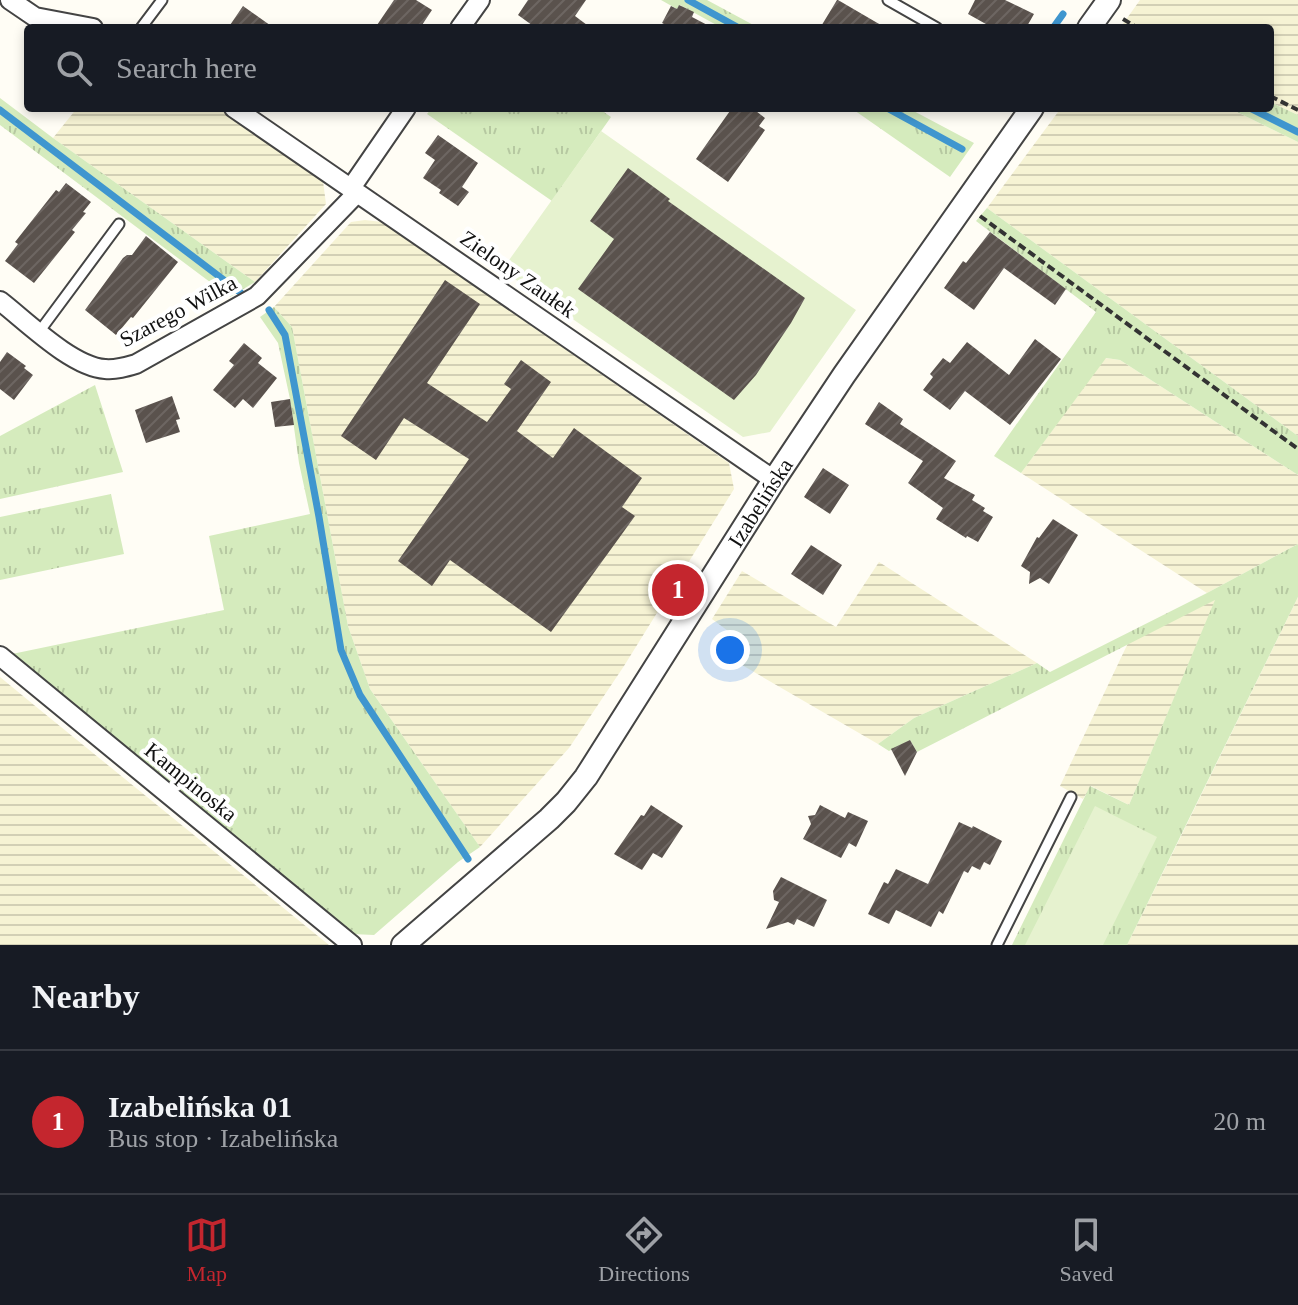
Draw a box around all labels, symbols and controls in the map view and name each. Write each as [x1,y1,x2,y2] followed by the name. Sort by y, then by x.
[24,24,1274,112] search box
[52,46,96,90] icon: search
[116,51,257,84] text: Search here
[456,225,580,323] street label: Zielony Zaułek
[115,270,241,352] street label: Szarego Wilka
[723,453,798,551] street label: Izabelińska
[652,560,704,620] pin: 1
[710,630,750,670] your location
[140,737,242,827] street label: Kampinoska
[32,978,140,1015] text: Nearby
[108,1090,292,1123] text: Izabelińska 01
[52,1107,65,1136] text: 1
[1213,1107,1266,1136] text: 20 m
[108,1124,338,1153] text: Bus stop · Izabelińska
[185,1213,229,1287] tab: Map
[598,1213,690,1287] tab: Directions
[1059,1213,1113,1287] tab: Saved

